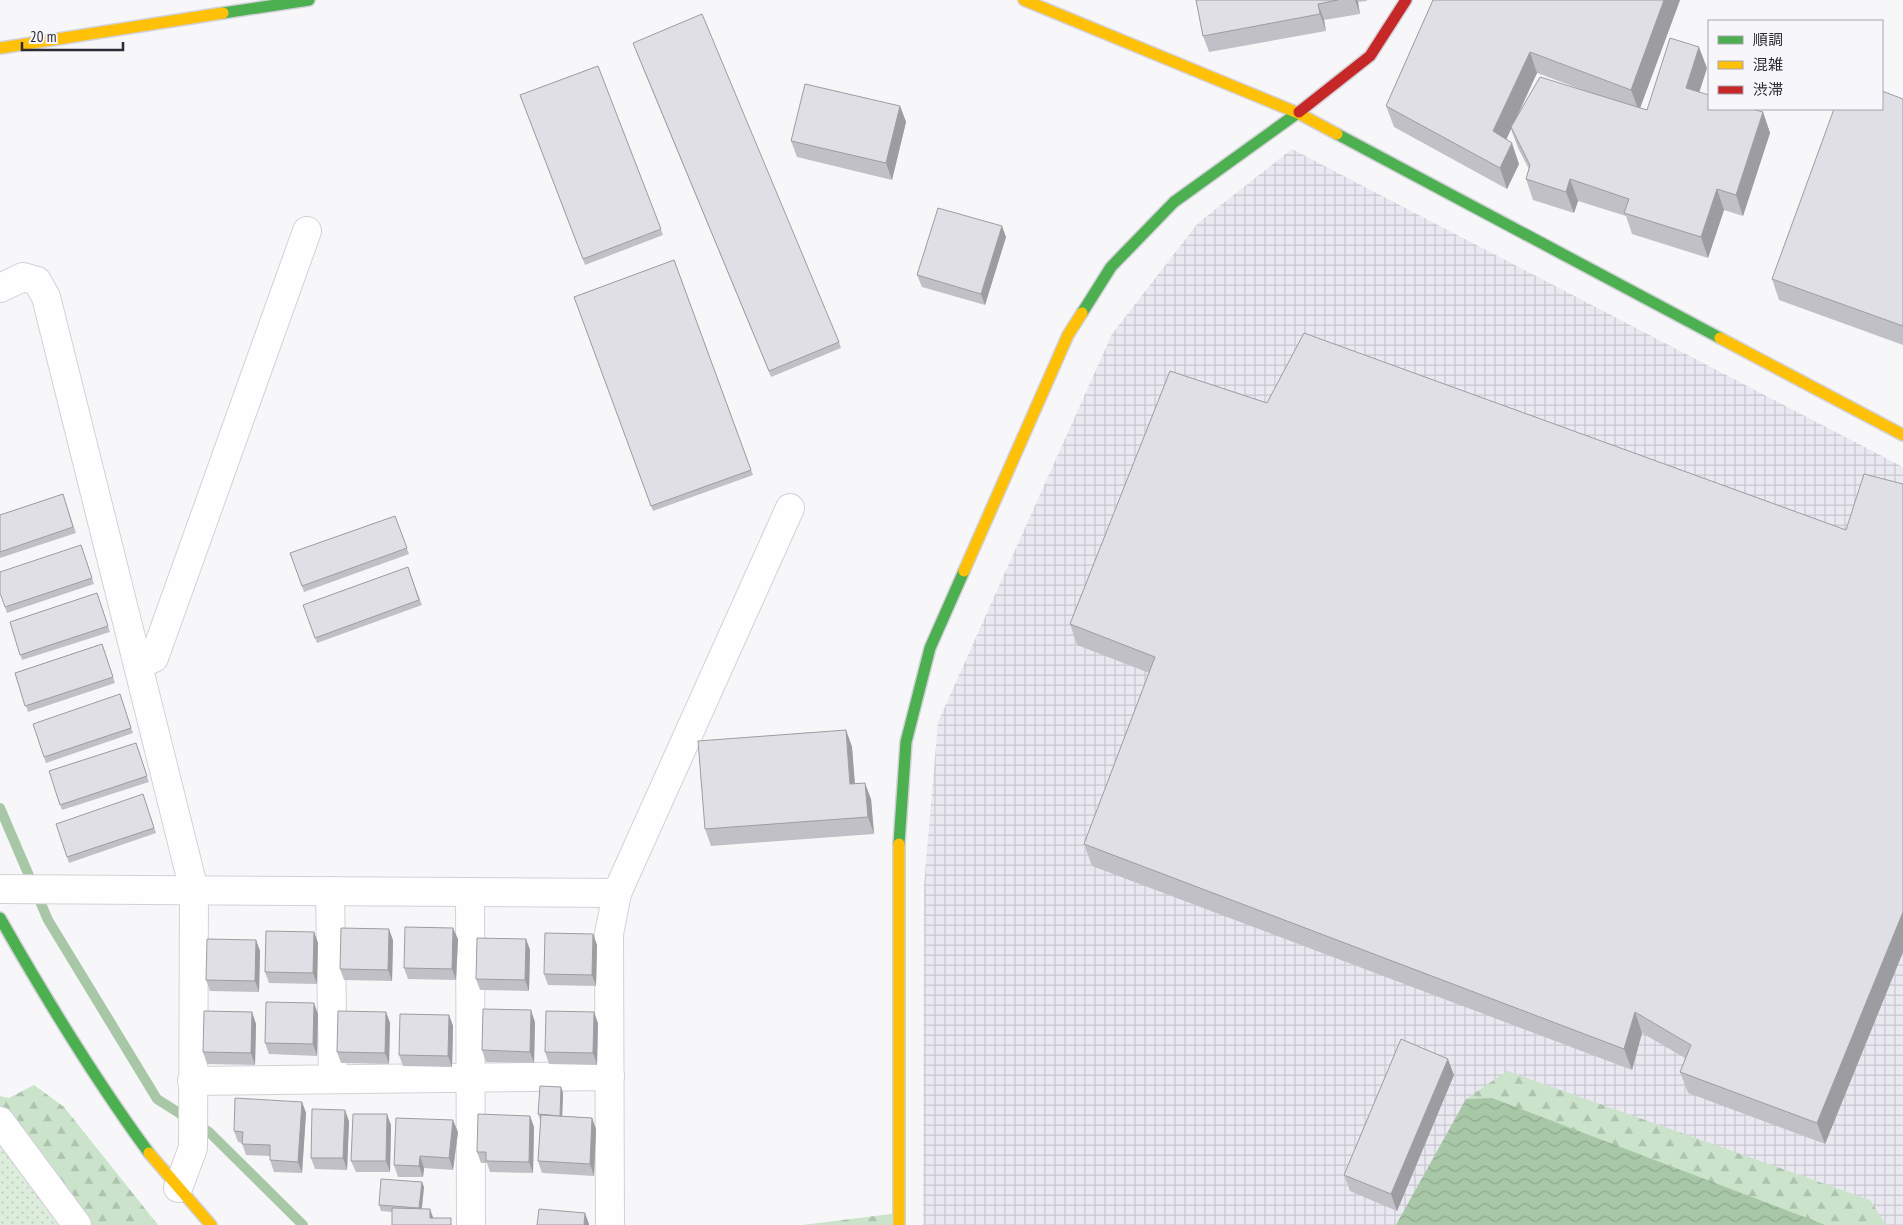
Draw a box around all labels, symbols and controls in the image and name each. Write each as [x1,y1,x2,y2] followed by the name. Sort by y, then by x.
[22,20,124,52] scale bar
[1708,20,1883,110] legend
[30,27,56,46] text: 20 m
[1753,30,1783,49] text: 順調
[1753,55,1783,74] text: 混雑
[1753,80,1783,99] text: 渋滞

